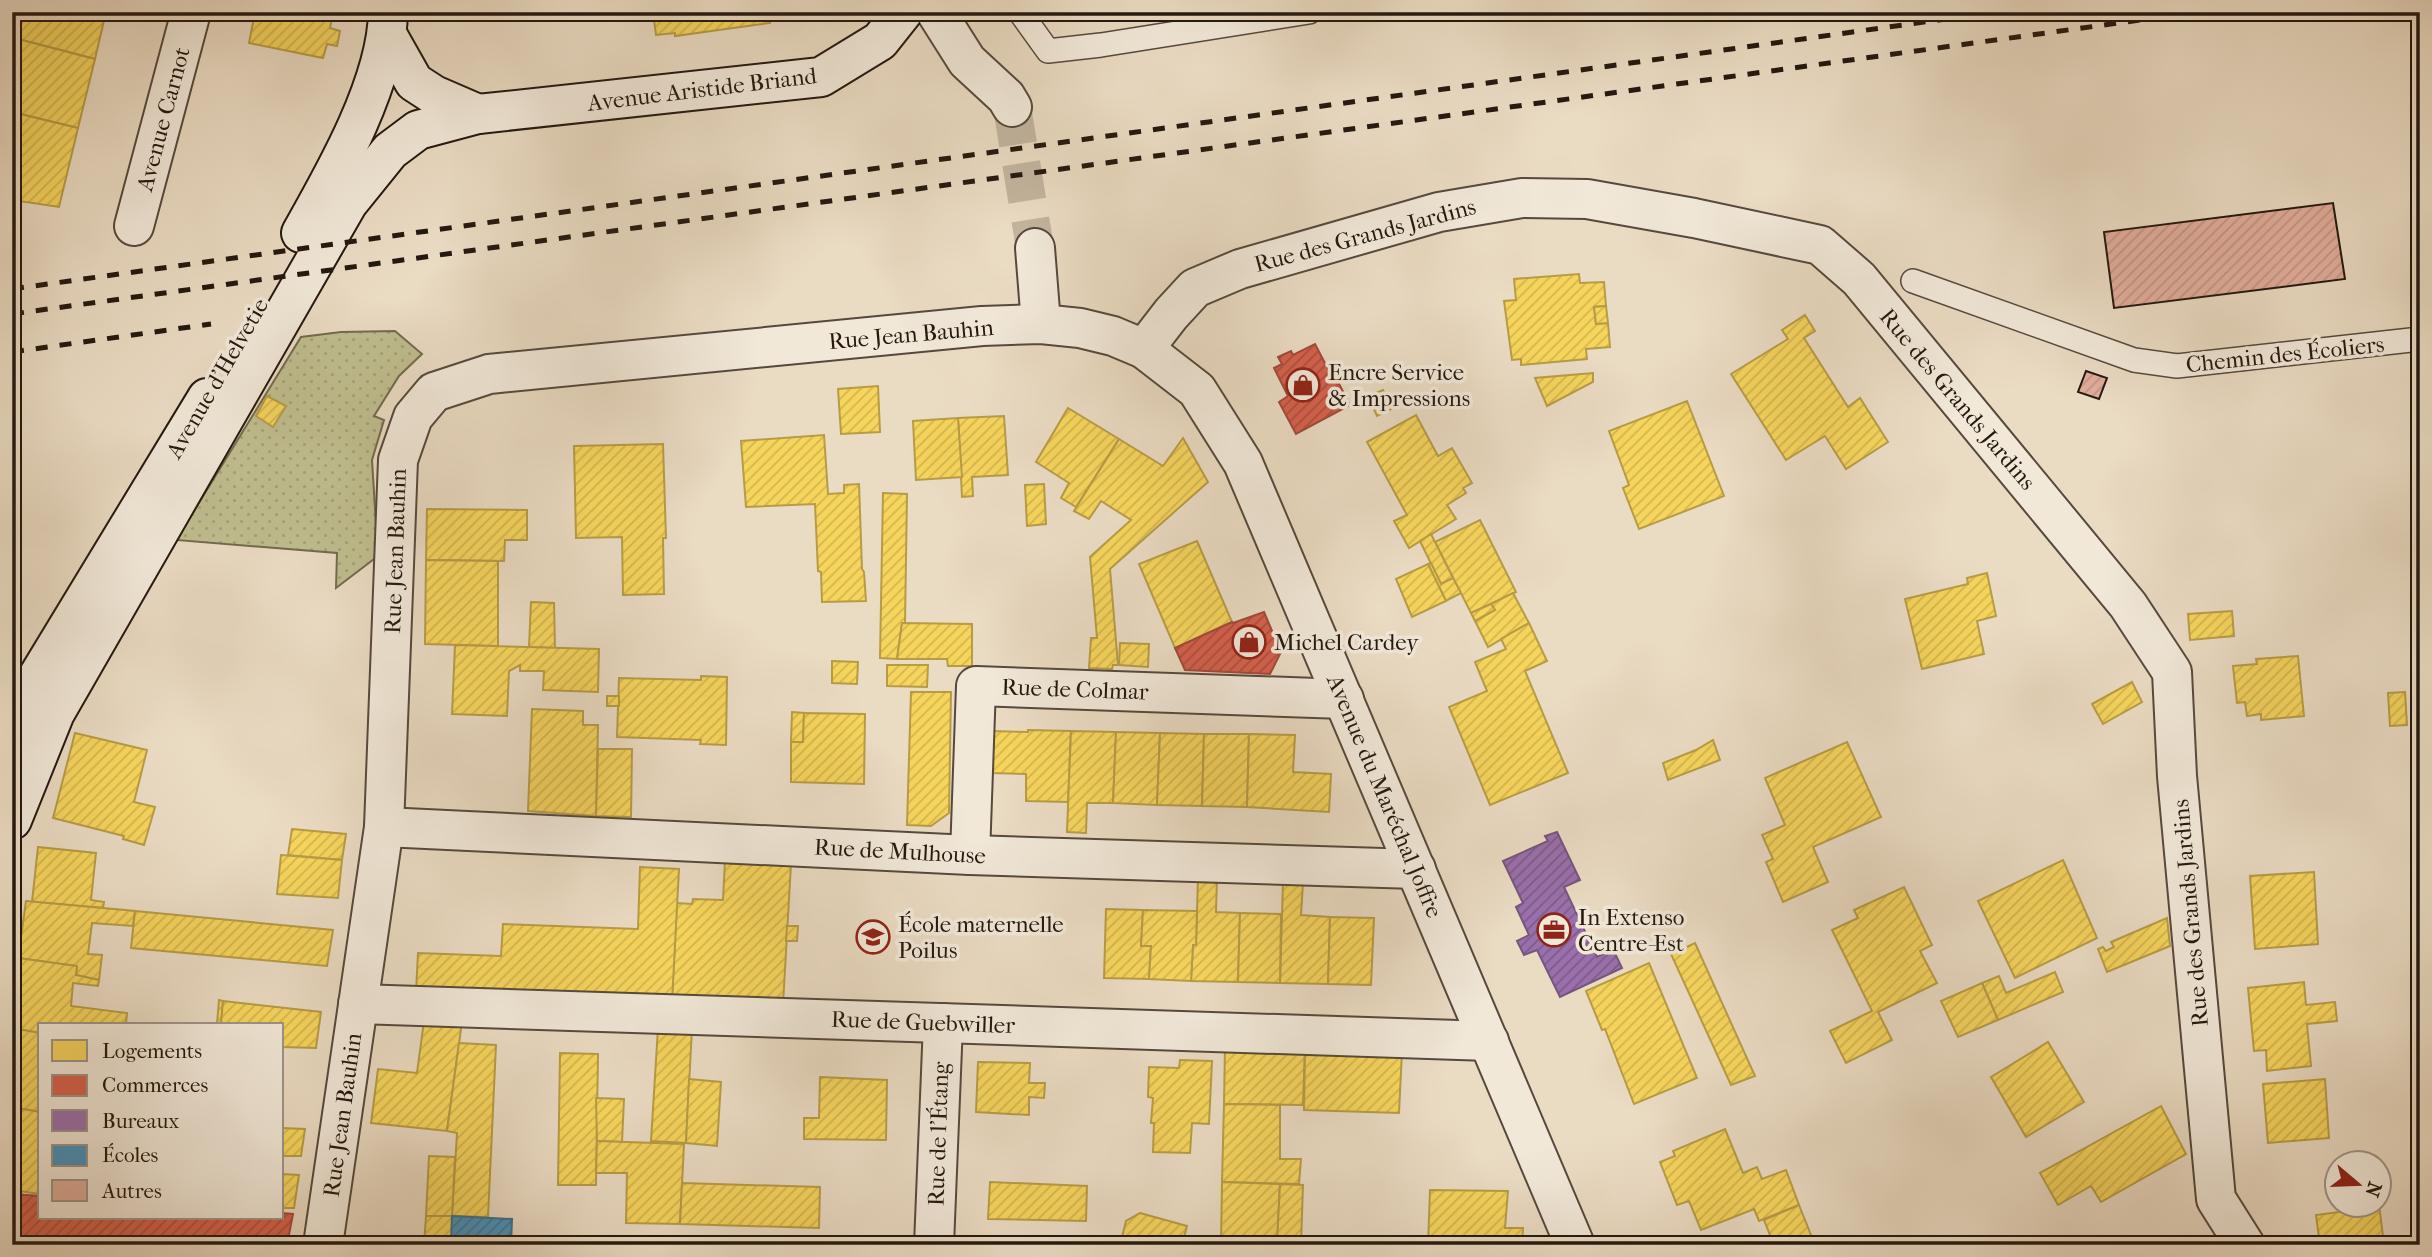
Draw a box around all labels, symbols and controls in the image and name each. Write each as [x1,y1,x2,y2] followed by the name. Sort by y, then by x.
[131,44,196,195] street label: Avenue Carnot
[585,62,819,117] street label: Avenue Aristide Briand
[1251,193,1479,278] street label: Rue des Grands Jardins
[160,293,274,464] street label: Avenue d'Helvetie
[1874,303,2041,495] street label: Rue des Grands Jardins
[827,314,995,355] street label: Rue Jean Bauhin
[2184,331,2386,378] street label: Chemin des Écoliers
[1328,359,1470,412] place label: Encre Service & Impressions
[1284,366,1322,404] shop icon: Encre Service & Impressions
[379,467,412,634] street label: Rue Jean Bauhin
[1230,623,1268,661] shop icon: Michel Cardey
[1274,629,1419,656] place label: Michel Cardey
[1321,670,1448,922] street label: Avenue du Maréchal Joffre
[1001,673,1149,706] street label: Rue de Colmar
[2167,798,2214,1028] street label: Rue des Grands Jardins
[814,834,986,869] street label: Rue de Mulhouse
[1578,904,1684,957] place label: In Extenso Centre-Est
[898,911,1064,964] place label: École maternelle Poilus
[1535,911,1573,949] office icon: In Extenso Centre-Est
[854,918,892,956] school or university icon: École maternelle Poilus
[830,1006,1016,1039] street label: Rue de Guebwiller
[38,1023,284,1218] legend
[318,1031,367,1199] street label: Rue Jean Bauhin
[102,1039,202,1063] text: Logements
[922,1061,955,1207] street label: Rue de l'Étang
[102,1073,208,1097] text: Commerces
[102,1109,179,1133] text: Bureaux
[102,1143,159,1167] text: Écoles
[2324,1148,2394,1218] north arrow
[101,1179,162,1203] text: Autres
[2360,1179,2386,1200] text: N

